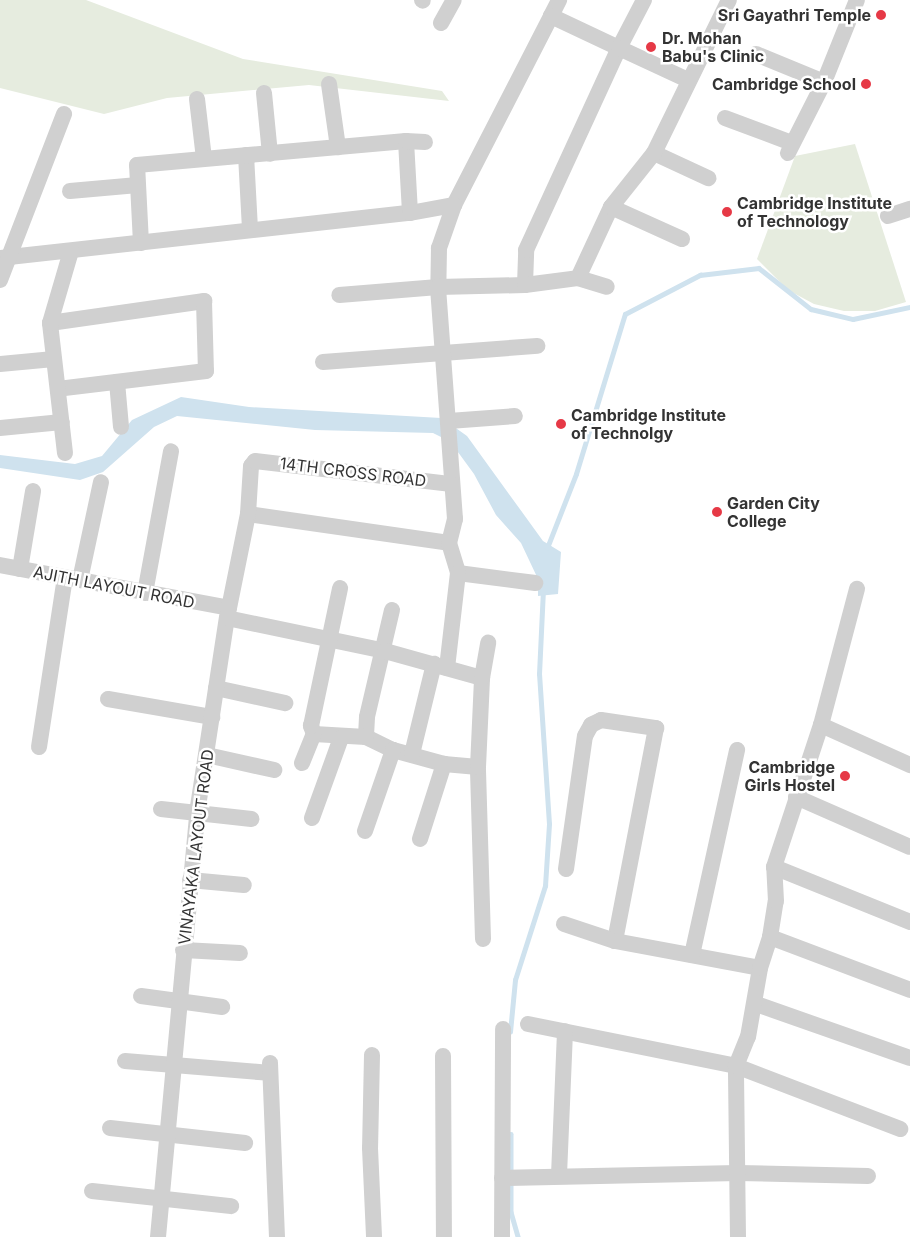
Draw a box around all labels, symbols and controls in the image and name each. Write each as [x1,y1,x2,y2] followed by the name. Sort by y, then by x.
[718,5,871,25] place label: Sri Gayathri Temple
[875,9,887,21] marker: Sri Gayathri Temple
[662,28,764,66] place label: Dr. Mohan Babu's Clinic
[644,40,658,54] marker: Dr. Mohan Babu's Clinic
[712,74,856,94] place label: Cambridge School
[860,78,872,90] marker: Cambridge School
[737,193,892,231] place label: Cambridge Institute of Technology
[721,206,733,218] marker: Cambridge Institute of Technology
[571,405,726,443] place label: Cambridge Institute of Technolgy
[555,418,567,430] marker: Cambridge Institute of Technolgy
[279,453,427,491] street label: 14TH CROSS ROAD
[727,493,820,531] place label: Garden City College
[711,506,723,518] marker: Garden City College
[32,562,196,612] street label: AJITH LAYOUT ROAD
[174,748,218,946] street label: VINAYAKA LAYOUT ROAD
[745,757,835,795] place label: Cambridge Girls Hostel
[839,770,851,782] marker: Cambridge Girls Hostel

